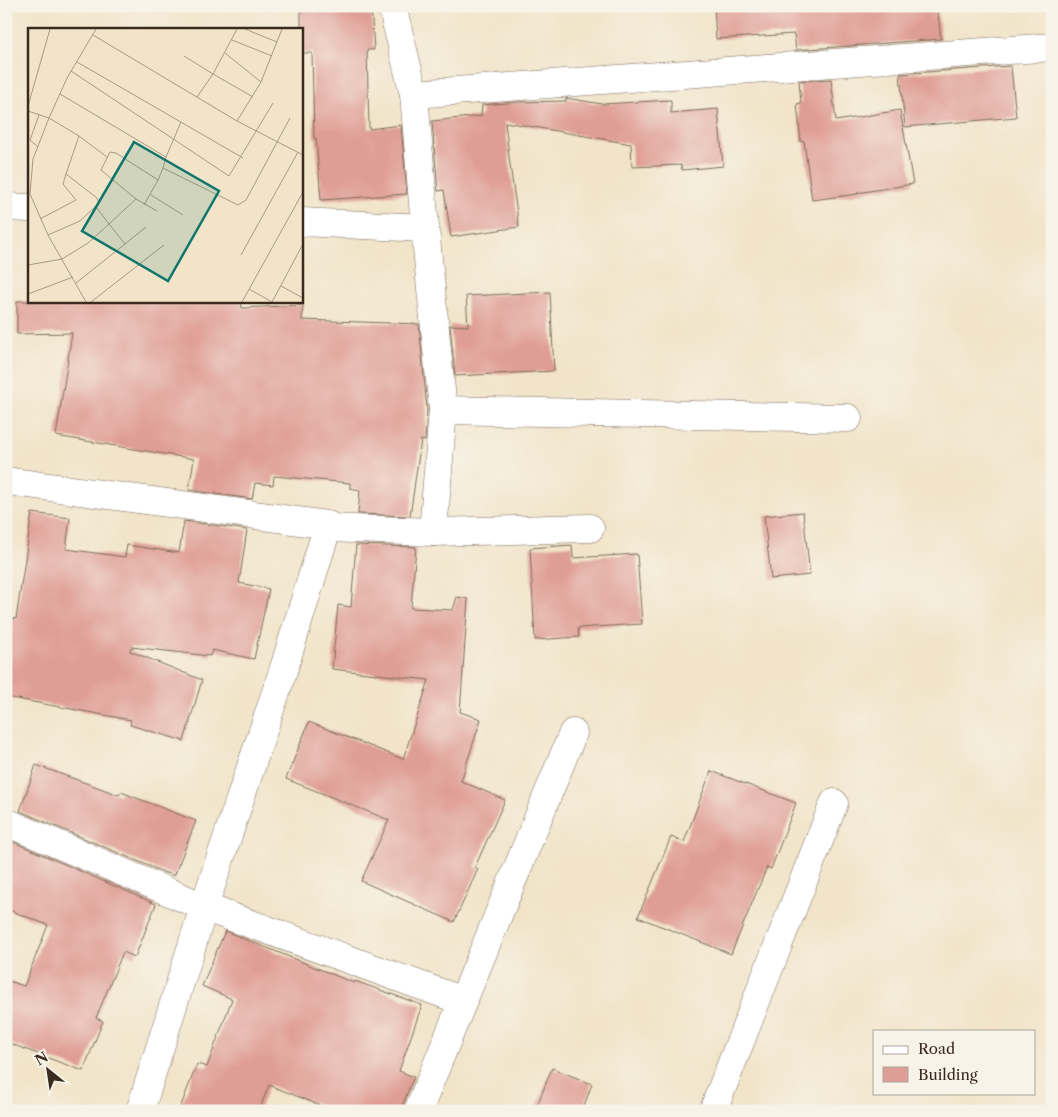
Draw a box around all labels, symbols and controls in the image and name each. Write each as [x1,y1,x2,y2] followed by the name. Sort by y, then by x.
[28,28,302,302] inset map
[873,1030,1036,1094] legend
[918,1039,955,1058] text: Road
[22,1044,72,1094] north arrow
[32,1048,51,1070] text: N
[918,1065,978,1084] text: Building

